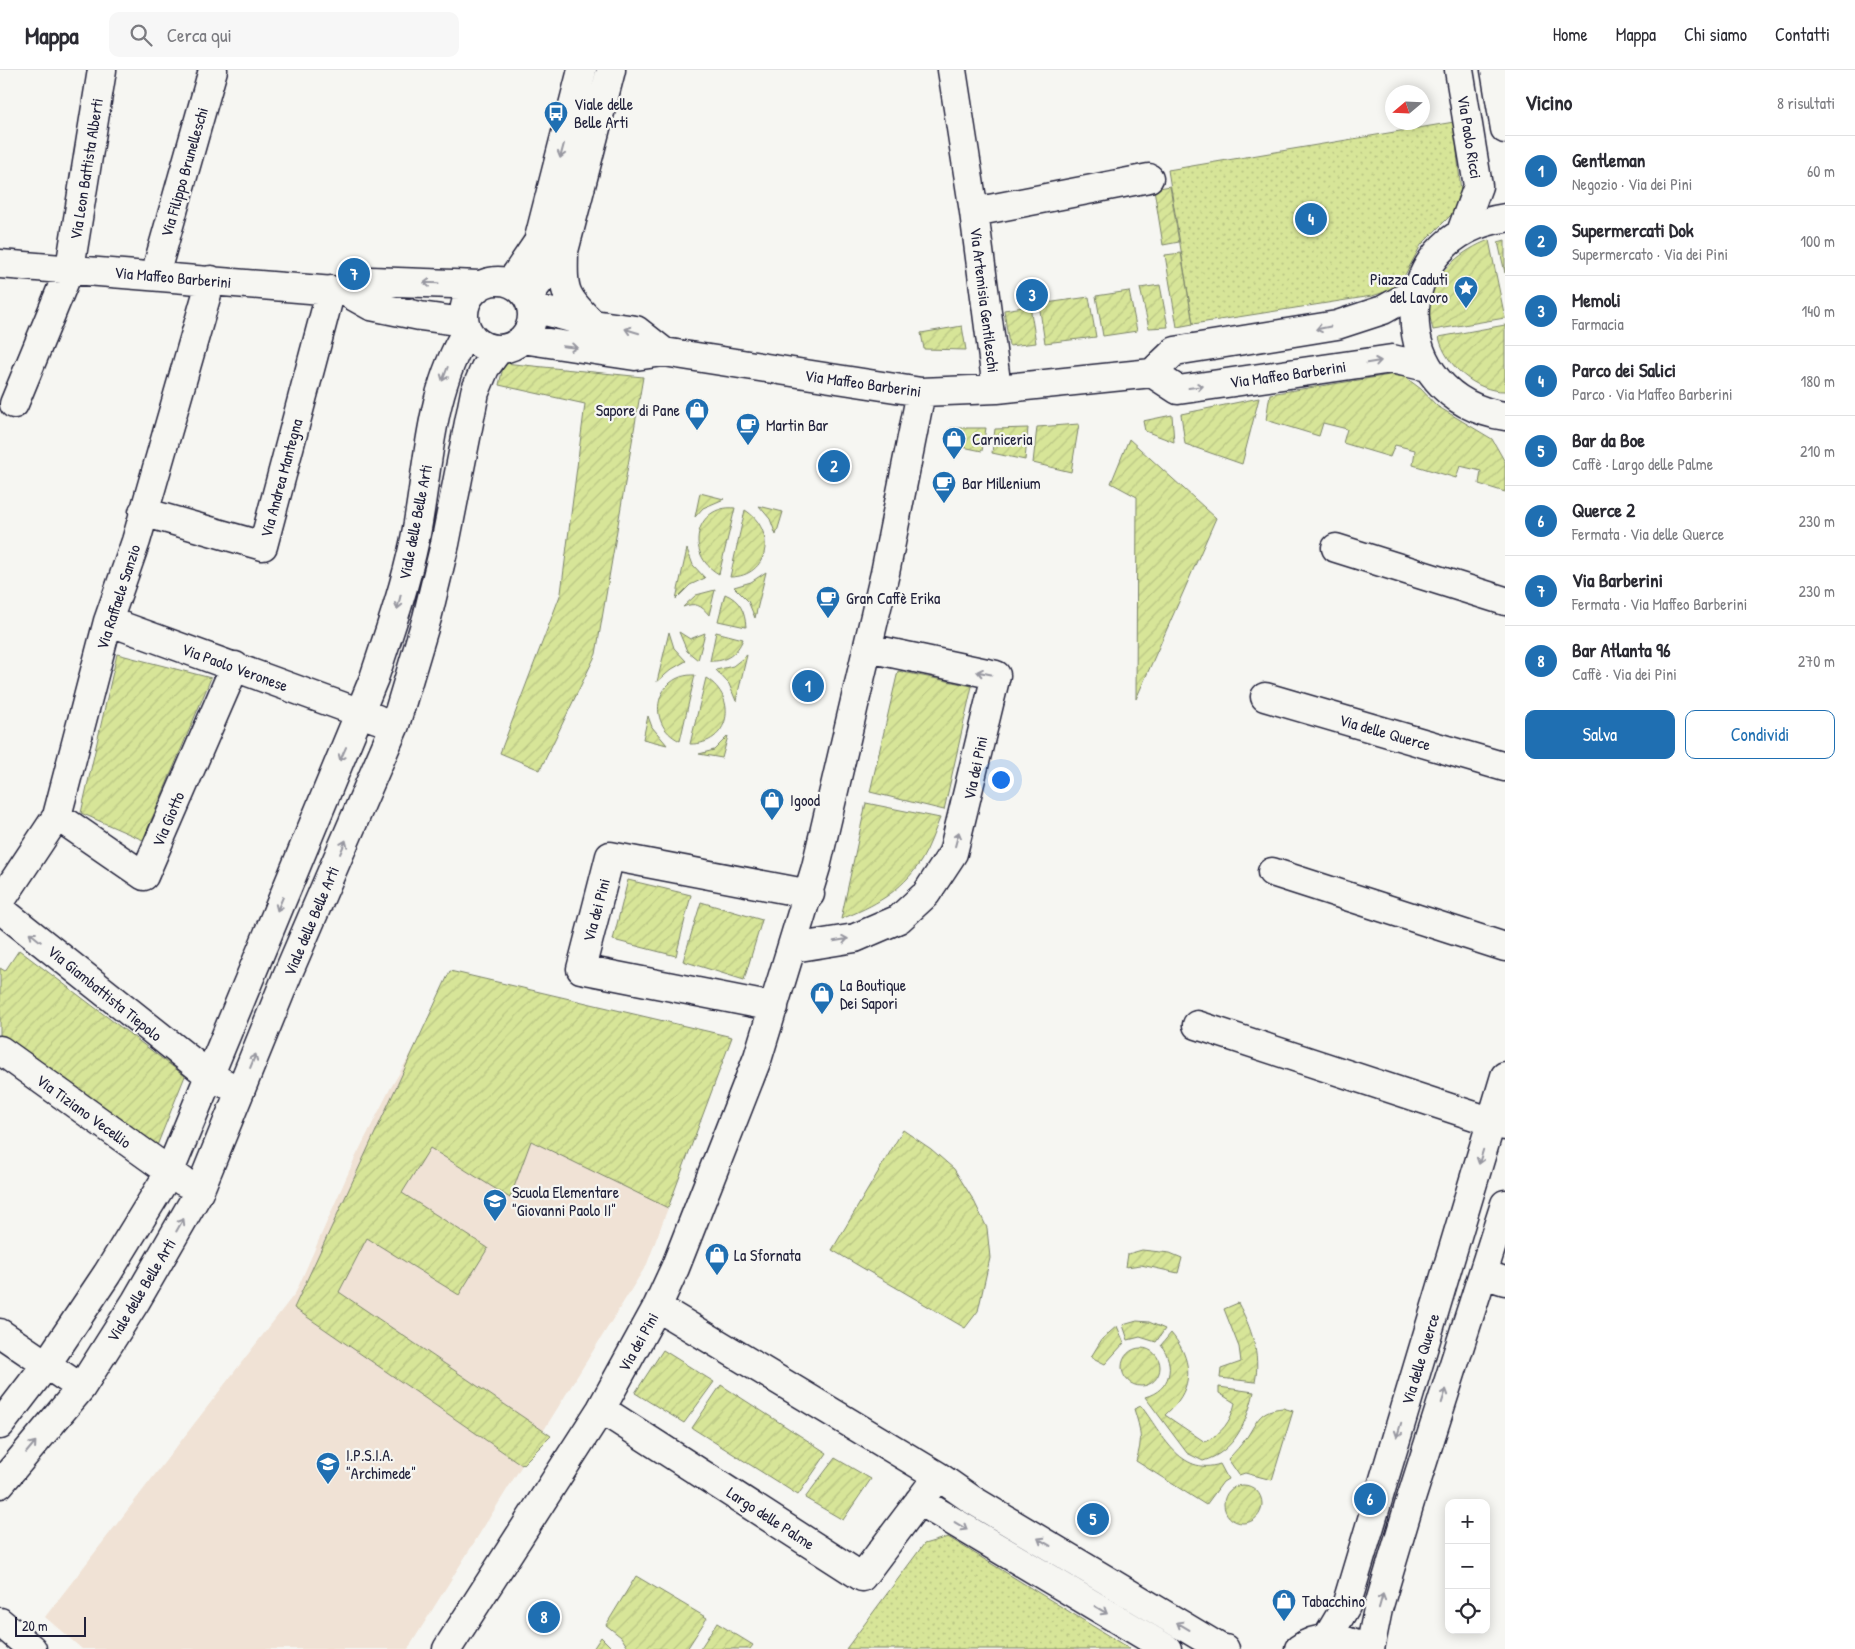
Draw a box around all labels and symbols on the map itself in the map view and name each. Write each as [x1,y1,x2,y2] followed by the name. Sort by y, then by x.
[1385,85,1430,130] north arrow
[574,93,634,133] place label: Viale delle Belle Arti
[1453,94,1487,180] street label: Via Paolo Ricci
[64,97,108,241] street label: Via Leon Battista Alberti
[543,100,569,134] bus stop icon: Viale delle Belle Arti
[155,105,213,239] street label: Via Filippo Brunelleschi
[556,143,566,159] one-way arrow
[1295,200,1327,238] pin: 4
[965,226,1005,374] street label: Via Artemisia Gentileschi
[338,255,370,293] pin: 7
[114,261,232,293] street label: Via Maffeo Barberini
[1370,268,1449,308] place label: Piazza Caduti del Lavoro
[1453,275,1479,309] place icon: Piazza Caduti del Lavoro
[1016,276,1048,314] pin: 3
[423,278,439,287] one-way arrow
[1316,324,1332,333] one-way arrow
[624,326,640,335] one-way arrow
[562,342,578,351] one-way arrow
[1228,355,1348,393] street label: Via Maffeo Barberini
[1366,356,1382,366] one-way arrow
[803,364,923,402] street label: Via Maffeo Barberini
[440,366,450,381] one-way arrow
[1188,382,1204,392] one-way arrow
[684,397,710,431] shop icon: Sapore di Pane
[596,399,681,421] place label: Sapore di Pane
[735,412,761,446] cafe icon: Martin Bar
[766,414,829,436] place label: Martin Bar
[255,416,307,540] street label: Via Andrea Mantegna
[941,426,967,460] shop icon: Carniceria
[972,428,1033,450] place label: Carniceria
[818,447,850,485] pin: 2
[393,462,437,582] street label: Viale delle Belle Arti
[931,470,957,504] cafe icon: Bar Millenium
[962,472,1041,494] place label: Bar Millenium
[91,541,145,652] street label: Via Raffaele Sanzio
[815,585,841,619] cafe icon: Gran Caffè Erika
[846,587,940,609] place label: Gran Caffè Erika
[393,593,403,609] one-way arrow
[179,638,292,697] street label: Via Paolo Veronese
[792,667,824,705] pin: 1
[977,668,993,677] one-way arrow
[1337,708,1434,756] street label: Via delle Querce
[958,734,992,802] street label: Via dei Pini
[338,746,348,761] one-way arrow
[988,767,1014,793] your location
[759,787,785,821] shop icon: Igood
[147,788,190,850] street label: Via Giotto
[790,789,820,811] place label: Igood
[953,832,963,848] one-way arrow
[339,840,349,855] one-way arrow
[278,863,344,979] street label: Viale delle Belle Arti
[577,876,615,944] street label: Via dei Pini
[274,896,284,911] one-way arrow
[28,931,41,942] one-way arrow
[833,935,849,945] one-way arrow
[43,940,167,1046] street label: Via Giambattista Tiepolo
[840,974,907,1014] place label: La Boutique Dei Sapori
[809,981,835,1015] shop icon: La Boutique Dei Sapori
[248,1054,258,1069] one-way arrow
[32,1069,136,1153] street label: Via Tiziano Vecellio
[1476,1148,1486,1164] one-way arrow
[512,1181,620,1221] place label: Scuola Elementare "Giovanni Paolo II"
[482,1188,508,1222] school or university icon: Scuola Elementare "Giovanni Paolo II"
[176,1219,186,1233] one-way arrow
[101,1234,181,1346] street label: Viale delle Belle Arti
[704,1242,730,1276] shop icon: La Sfornata
[734,1244,801,1266] place label: La Sfornata
[613,1308,663,1376] street label: Via dei Pini
[1396,1310,1444,1407] street label: Via delle Querce
[1440,1389,1449,1404] one-way arrow
[1394,1421,1403,1437] one-way arrow
[26,1441,37,1454] one-way arrow
[346,1444,416,1484] place label: I.P.S.I.A. "Archimede"
[315,1451,341,1485] school or university icon: I.P.S.I.A. "Archimede"
[1354,1480,1386,1518] pin: 6
[723,1481,820,1555] street label: Largo delle Palme
[1077,1500,1109,1538] pin: 5
[954,1522,968,1532] one-way arrow
[1037,1537,1051,1547] one-way arrow
[1271,1588,1297,1622] shop icon: Tabacchino
[1302,1590,1366,1612] place label: Tabacchino
[1376,1594,1386,1610] one-way arrow
[528,1598,560,1636] pin: 8
[1093,1605,1107,1615] one-way arrow
[15,1614,86,1637] scale bar
[1177,1620,1191,1630] one-way arrow

